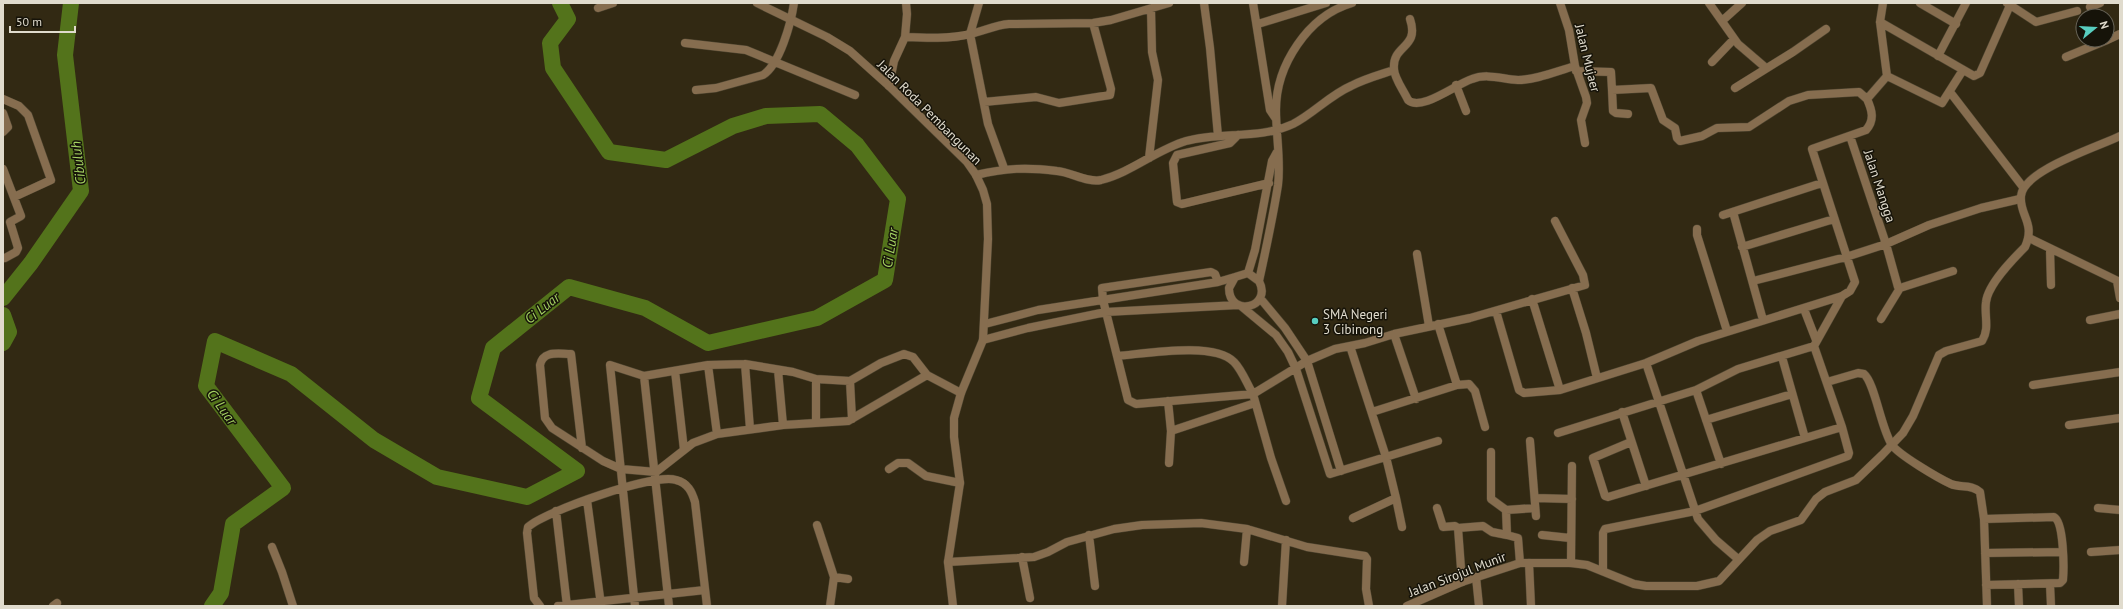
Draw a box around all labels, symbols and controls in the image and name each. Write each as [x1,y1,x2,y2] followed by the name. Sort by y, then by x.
[10,8,75,34] scale bar
[2075,8,2115,48] north arrow
[16,14,42,29] text: 50 m
[2097,19,2112,31] text: N
[1571,21,1604,94] street label: Jalan Mujaer
[873,56,986,168] street label: Jalan Roda Pembangunan
[66,140,90,186] water label: Cibuluh
[1859,147,1899,225] street label: Jalan Mangga
[878,225,902,269] water label: Ci Luar
[521,287,564,328] water label: Ci Luar
[1323,306,1387,338] place label: SMA Negeri 3 Cibinong
[1310,316,1320,326] marker: SMA Negeri 3 Cibinong
[203,385,242,430] water label: Ci Luar
[1405,548,1509,601] street label: Jalan Sirojul Munir

